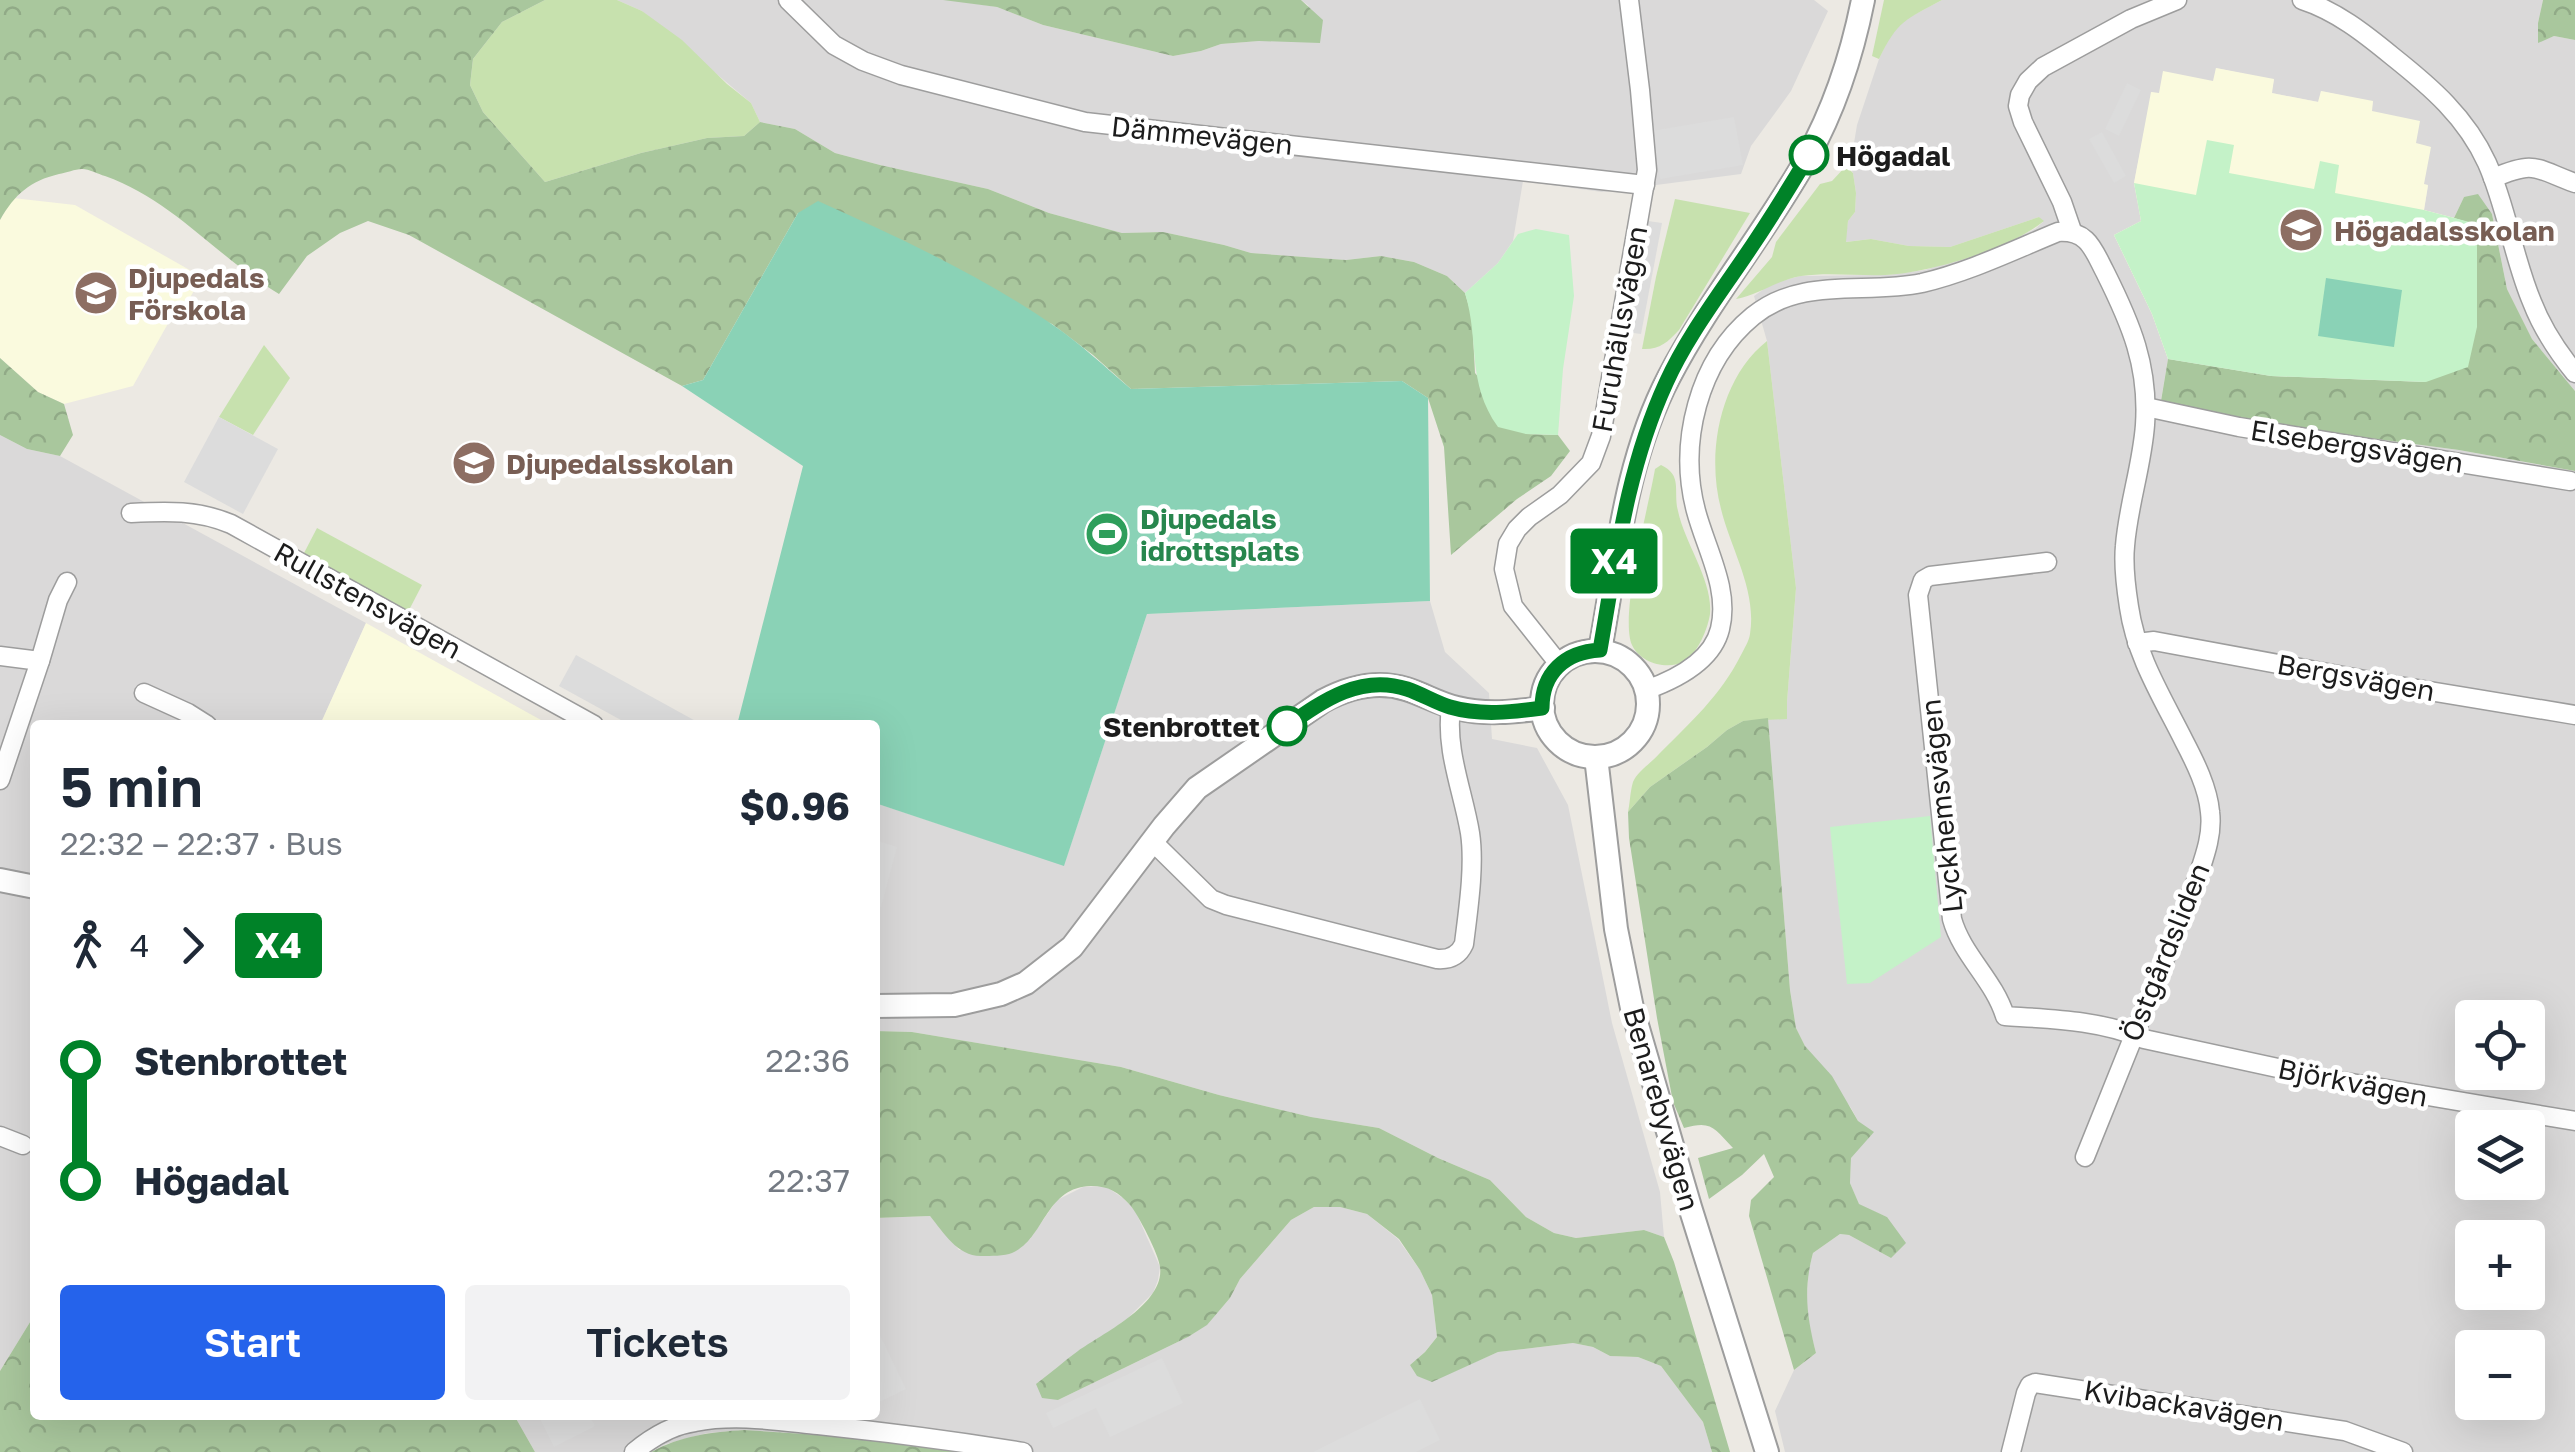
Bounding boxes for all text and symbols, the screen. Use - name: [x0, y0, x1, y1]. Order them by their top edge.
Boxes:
- street label: Dämmevägen: [1110, 109, 1294, 161]
- marker: Högadal: [1790, 136, 1828, 174]
- place label: Högadal: [1836, 139, 1950, 172]
- school or university icon: Högadalsskolan: [2278, 207, 2324, 253]
- place label: Högadalsskolan: [2334, 214, 2555, 247]
- street label: Furuhällsvägen: [1585, 223, 1653, 435]
- place label: Djupedals Förskola: [128, 261, 265, 326]
- school or university icon: Djupedals Förskola: [73, 270, 119, 316]
- street label: Elsebergsvägen: [2248, 413, 2466, 479]
- school or university icon: Djupedalsskolan: [451, 440, 497, 486]
- place label: Djupedalsskolan: [506, 447, 733, 480]
- place label: Djupedals idrottsplats: [1140, 502, 1300, 567]
- sports icon: Djupedals idrottsplats: [1084, 511, 1130, 557]
- line badge: X4: [1569, 528, 1659, 594]
- street label: Rullstensvägen: [268, 535, 468, 665]
- text: X4: [1590, 540, 1638, 582]
- street label: Bergsvägen: [2275, 647, 2437, 707]
- street label: Lyckhemsvägen: [1913, 698, 1969, 914]
- marker: Stenbrottet: [1268, 707, 1306, 745]
- place label: Stenbrottet: [1103, 710, 1260, 743]
- text: 5 min: [60, 753, 203, 819]
- text: $0.96: [739, 783, 850, 828]
- text: 22:32 – 22:37 · Bus: [60, 824, 343, 862]
- street label: Östgårdsliden: [2114, 858, 2216, 1046]
- icon: walk: [60, 918, 115, 973]
- icon: forward: [165, 918, 220, 973]
- text: X4: [255, 924, 302, 966]
- text: 4: [130, 926, 150, 964]
- map controls: [2455, 1000, 2545, 1420]
- button: locate: [2455, 1000, 2545, 1090]
- street label: Benarebyvägen: [1617, 1004, 1707, 1214]
- text: Stenbrottet: [134, 1038, 347, 1083]
- text: 22:36: [765, 1041, 850, 1079]
- street label: Björkvägen: [2275, 1051, 2431, 1113]
- button: layers: [2455, 1110, 2545, 1200]
- text: Högadal: [134, 1158, 289, 1203]
- text: 22:37: [768, 1161, 850, 1199]
- button: +: [2455, 1220, 2545, 1310]
- button: Start: [60, 1285, 445, 1400]
- button: Tickets: [465, 1285, 850, 1400]
- button: −: [2455, 1330, 2545, 1420]
- street label: Kvibackavägen: [2082, 1373, 2286, 1437]

